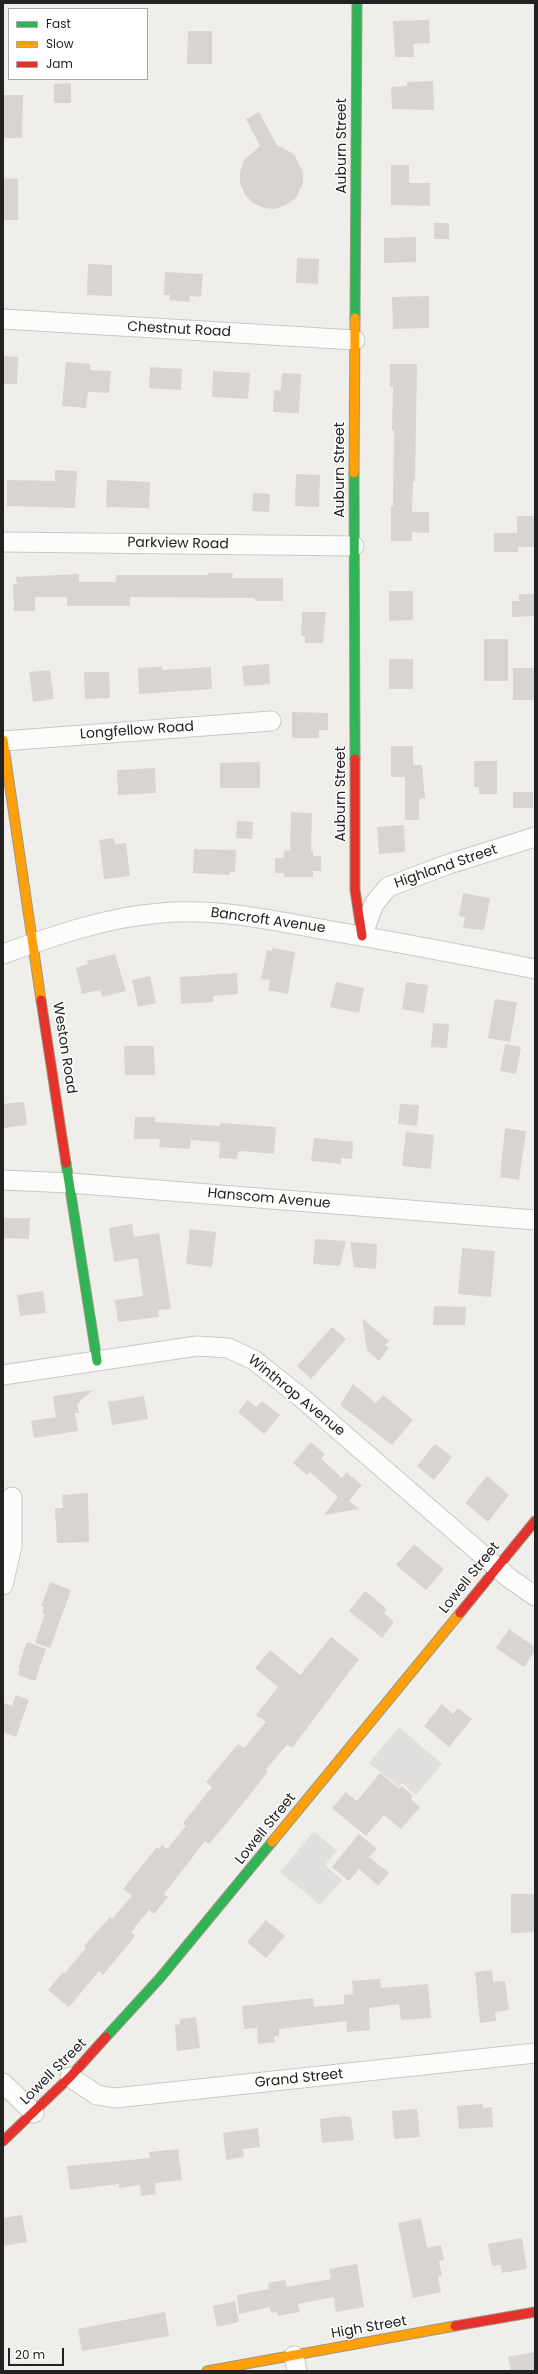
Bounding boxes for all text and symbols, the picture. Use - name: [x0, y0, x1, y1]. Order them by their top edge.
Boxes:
- legend: [8, 8, 148, 80]
- text: Fast: [46, 15, 71, 32]
- text: Slow: [46, 35, 74, 52]
- text: Jam: [46, 55, 73, 72]
- street label: Auburn Street: [334, 98, 350, 194]
- street label: Chestnut Road: [127, 319, 231, 341]
- street label: Auburn Street: [332, 422, 348, 518]
- street label: Parkview Road: [127, 535, 229, 553]
- street label: Longfellow Road: [79, 719, 195, 743]
- street label: Auburn Street: [333, 746, 349, 842]
- street label: Highland Street: [392, 842, 500, 892]
- street label: Bancroft Avenue: [210, 905, 326, 937]
- street label: Weston Road: [48, 1001, 80, 1095]
- street label: Hanscom Avenue: [207, 1185, 331, 1213]
- street label: Winthrop Avenue: [244, 1352, 348, 1440]
- street label: Lowell Street: [436, 1539, 504, 1617]
- street label: Lowell Street: [232, 1790, 300, 1868]
- street label: Lowell Street: [17, 2035, 91, 2109]
- street label: Grand Street: [254, 2066, 344, 2092]
- street label: High Street: [330, 2313, 408, 2343]
- scale bar: [10, 2340, 66, 2366]
- text: 20 m: [15, 2346, 45, 2363]

